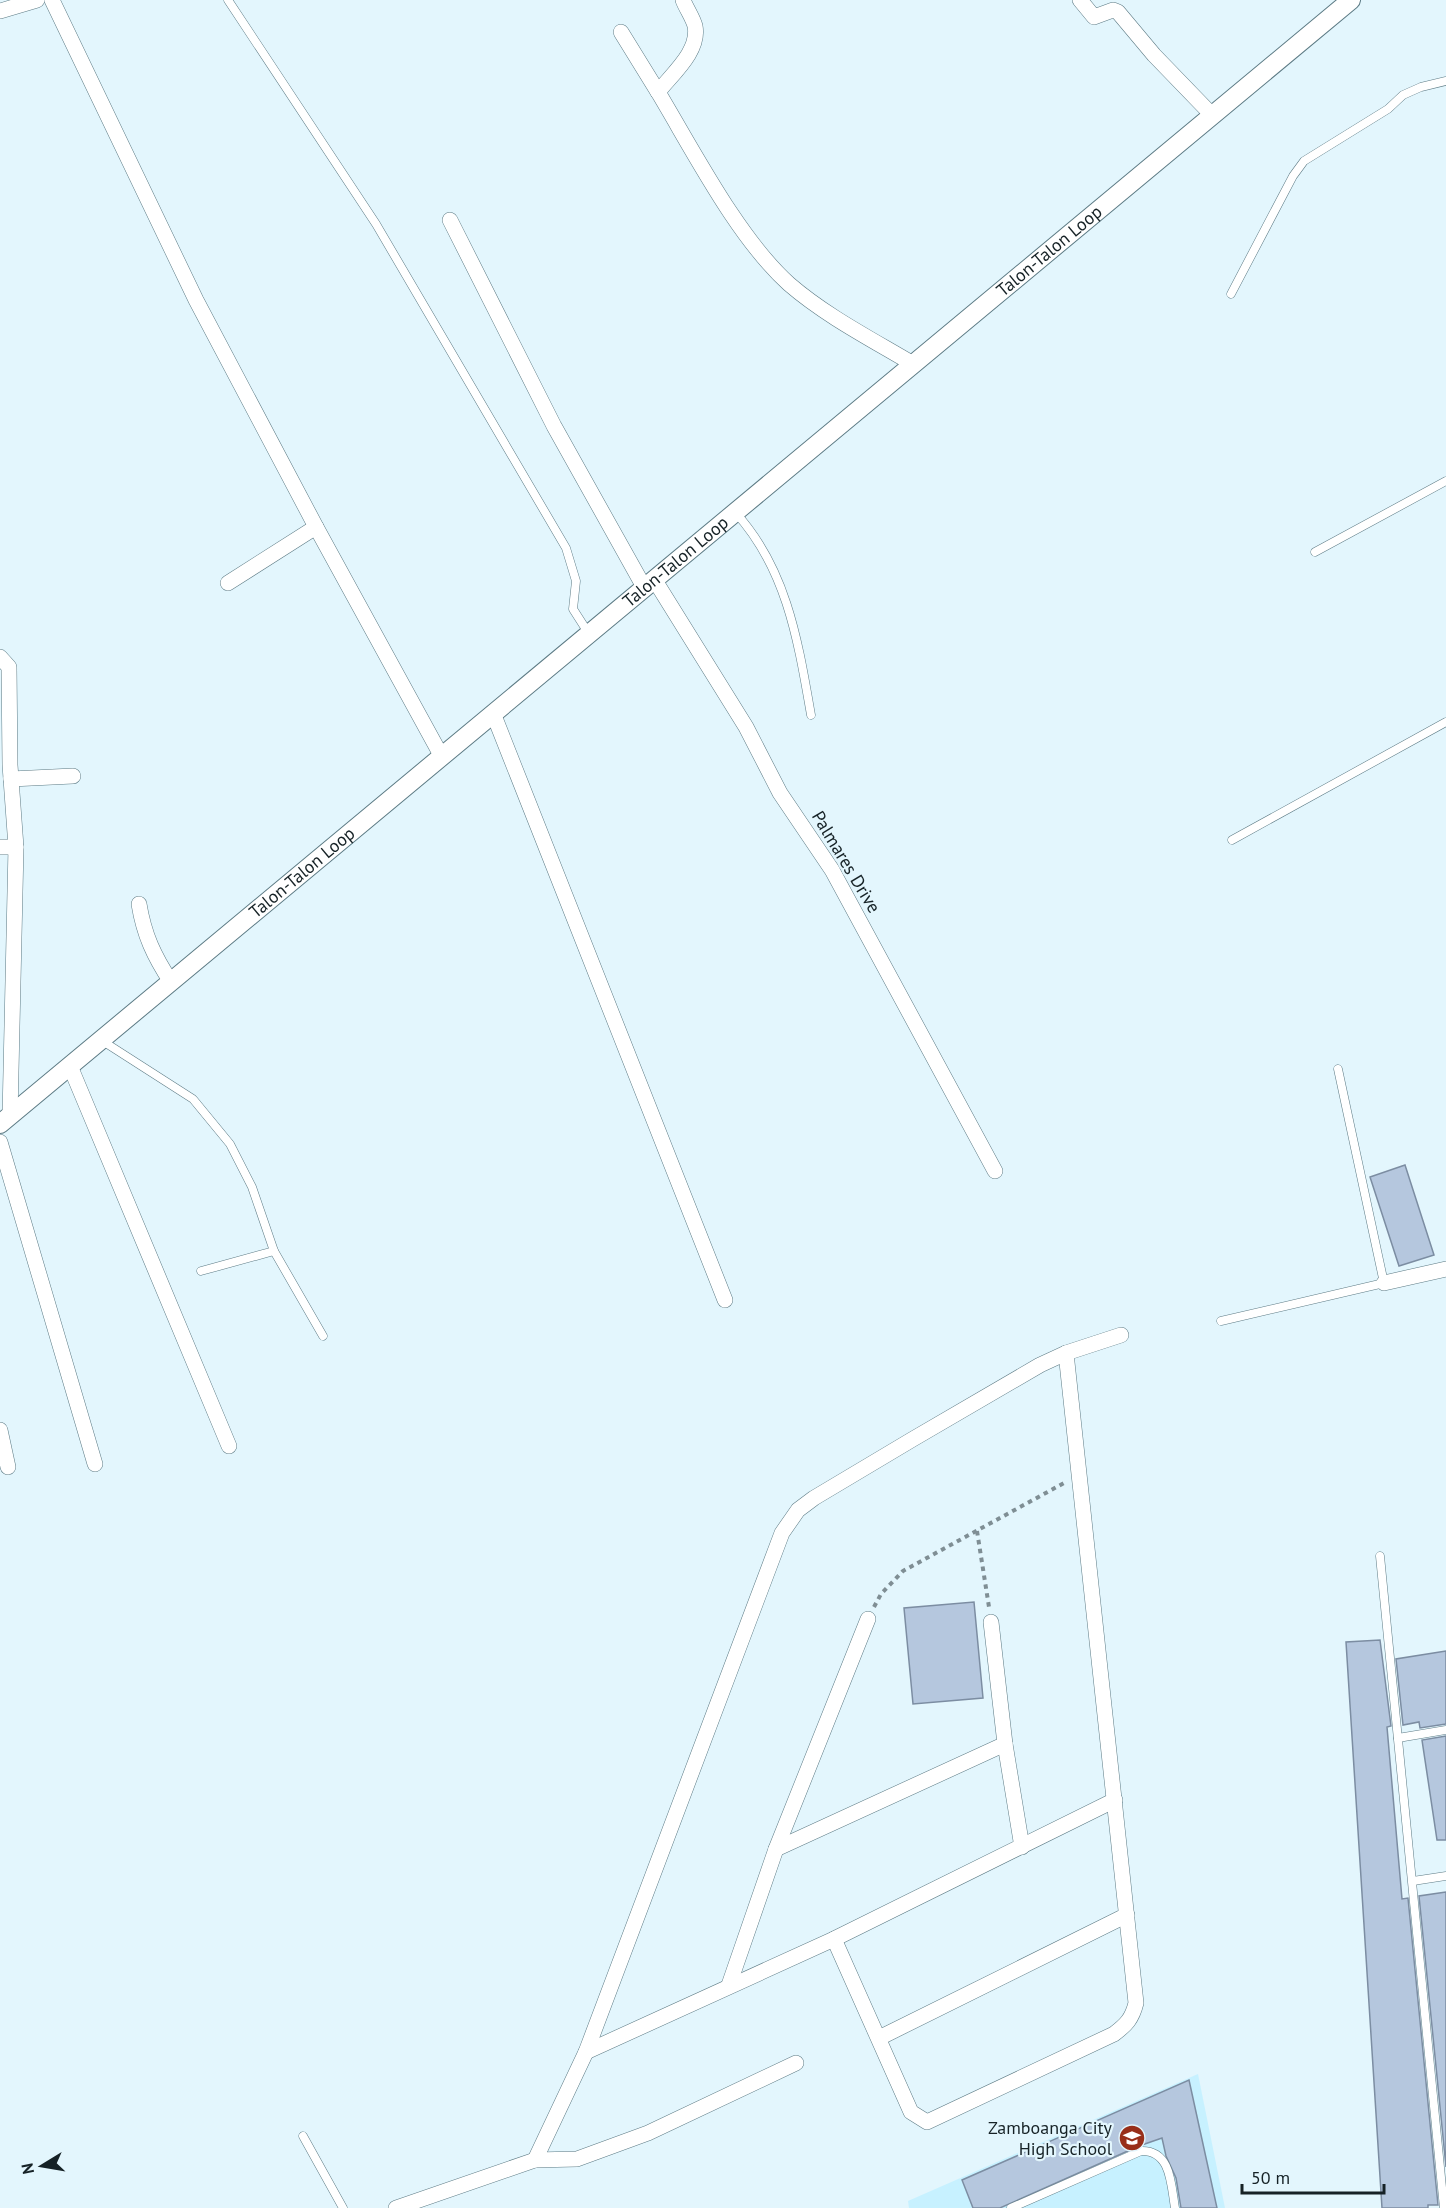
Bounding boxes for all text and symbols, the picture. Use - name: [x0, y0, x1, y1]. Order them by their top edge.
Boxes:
- street label: Talon-Talon Loop: [991, 200, 1107, 301]
- street label: Talon-Talon Loop: [618, 511, 733, 612]
- street label: Palmares Drive: [807, 806, 886, 917]
- street label: Talon-Talon Loop: [244, 822, 359, 923]
- place label: Zamboanga City High School: [988, 2116, 1113, 2160]
- school or university icon: Zamboanga City High School: [1117, 2123, 1147, 2153]
- north arrow: [12, 2136, 72, 2196]
- scale bar: [1242, 2157, 1384, 2195]
- text: N: [16, 2162, 38, 2176]
- text: 50 m: [1251, 2166, 1290, 2189]

